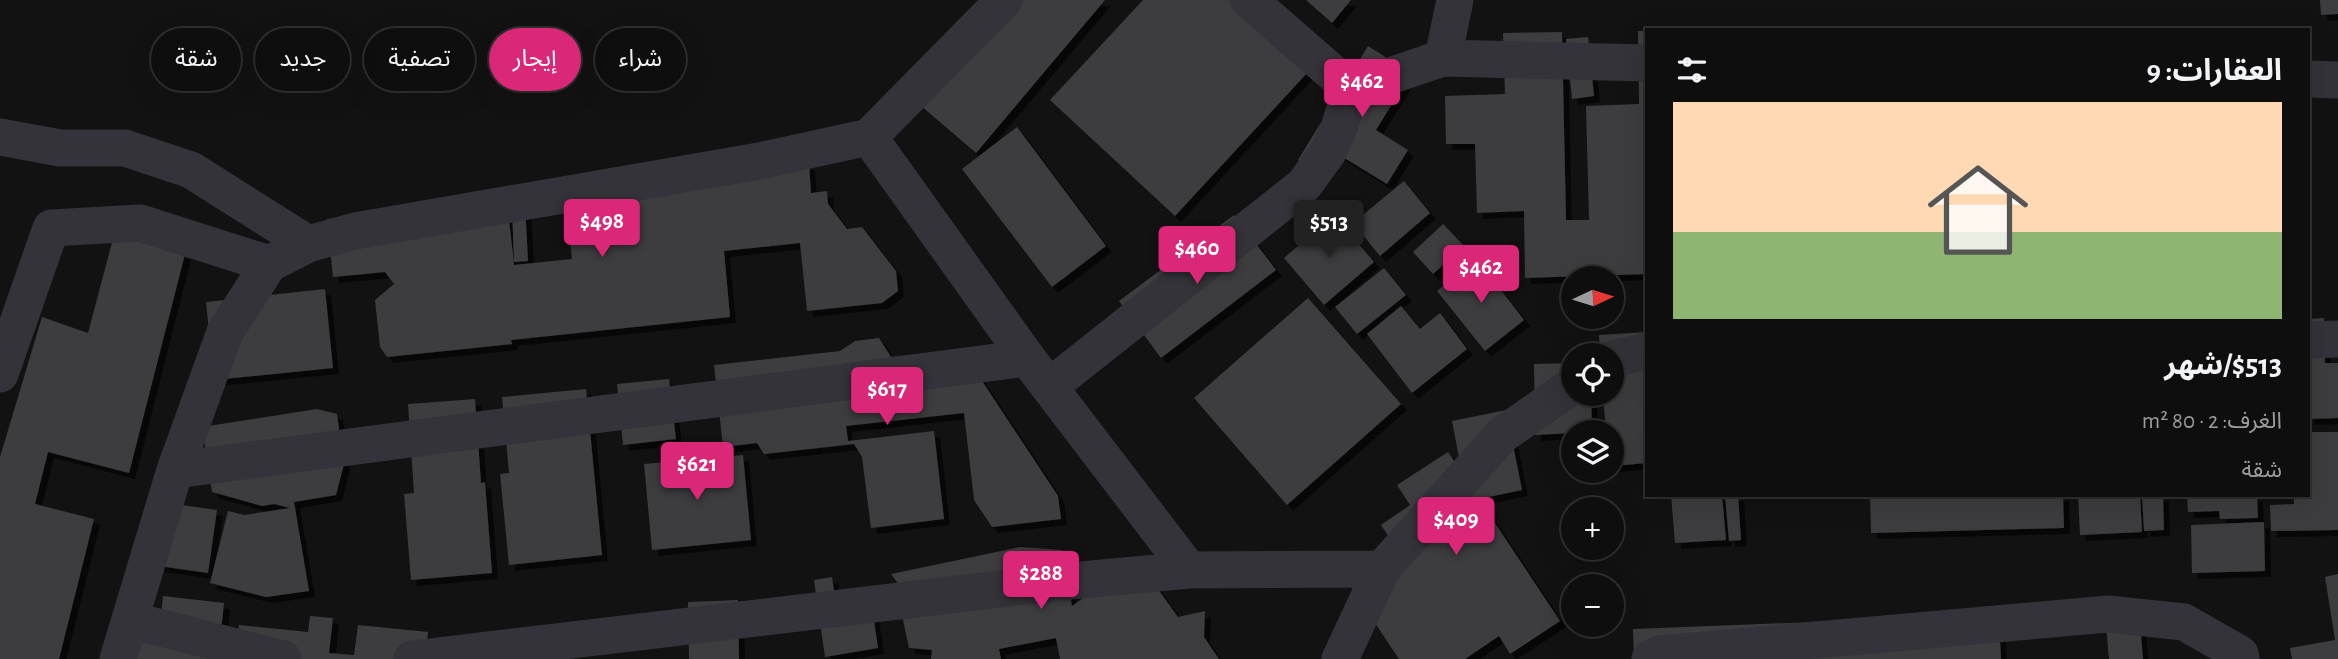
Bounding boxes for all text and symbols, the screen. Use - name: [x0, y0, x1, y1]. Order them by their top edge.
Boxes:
- chip: شقة: [151, 28, 241, 91]
- chip: جديد: [255, 28, 350, 91]
- chip: تصفية: [364, 28, 475, 91]
- chip: إيجار: [489, 28, 581, 91]
- chip: شراء: [595, 28, 686, 91]
- icon: filters: [1673, 51, 1711, 89]
- text: العقارات: 9: [2147, 56, 2282, 86]
- pin: $462: [1321, 60, 1403, 119]
- text: $462: [1340, 70, 1384, 93]
- icon: home: [1915, 147, 2041, 273]
- pin: $498: [561, 200, 643, 259]
- pin: $513: [1288, 201, 1370, 260]
- text: $498: [580, 210, 624, 233]
- text: $513: [1310, 211, 1348, 234]
- pin: $460: [1156, 226, 1238, 286]
- text: $460: [1174, 237, 1220, 260]
- pin: $462: [1440, 246, 1522, 305]
- text: $462: [1459, 256, 1503, 279]
- north arrow: [1561, 266, 1624, 329]
- map controls: [1561, 266, 1624, 637]
- button: locate: [1561, 343, 1624, 406]
- text: $513/شهر: [2164, 350, 2282, 380]
- pin: $617: [846, 368, 928, 427]
- text: $617: [867, 378, 907, 401]
- text: الغرف: 2 · 80 m²: [2142, 410, 2282, 433]
- button: layers: [1561, 420, 1624, 483]
- pin: $621: [656, 442, 738, 502]
- text: $621: [677, 453, 717, 476]
- text: شقة: [2241, 459, 2282, 482]
- button: +: [1561, 497, 1624, 560]
- pin: $409: [1415, 498, 1497, 557]
- text: $409: [1433, 508, 1479, 531]
- pin: $288: [1000, 552, 1082, 611]
- text: $288: [1019, 562, 1063, 585]
- button: −: [1561, 574, 1624, 637]

